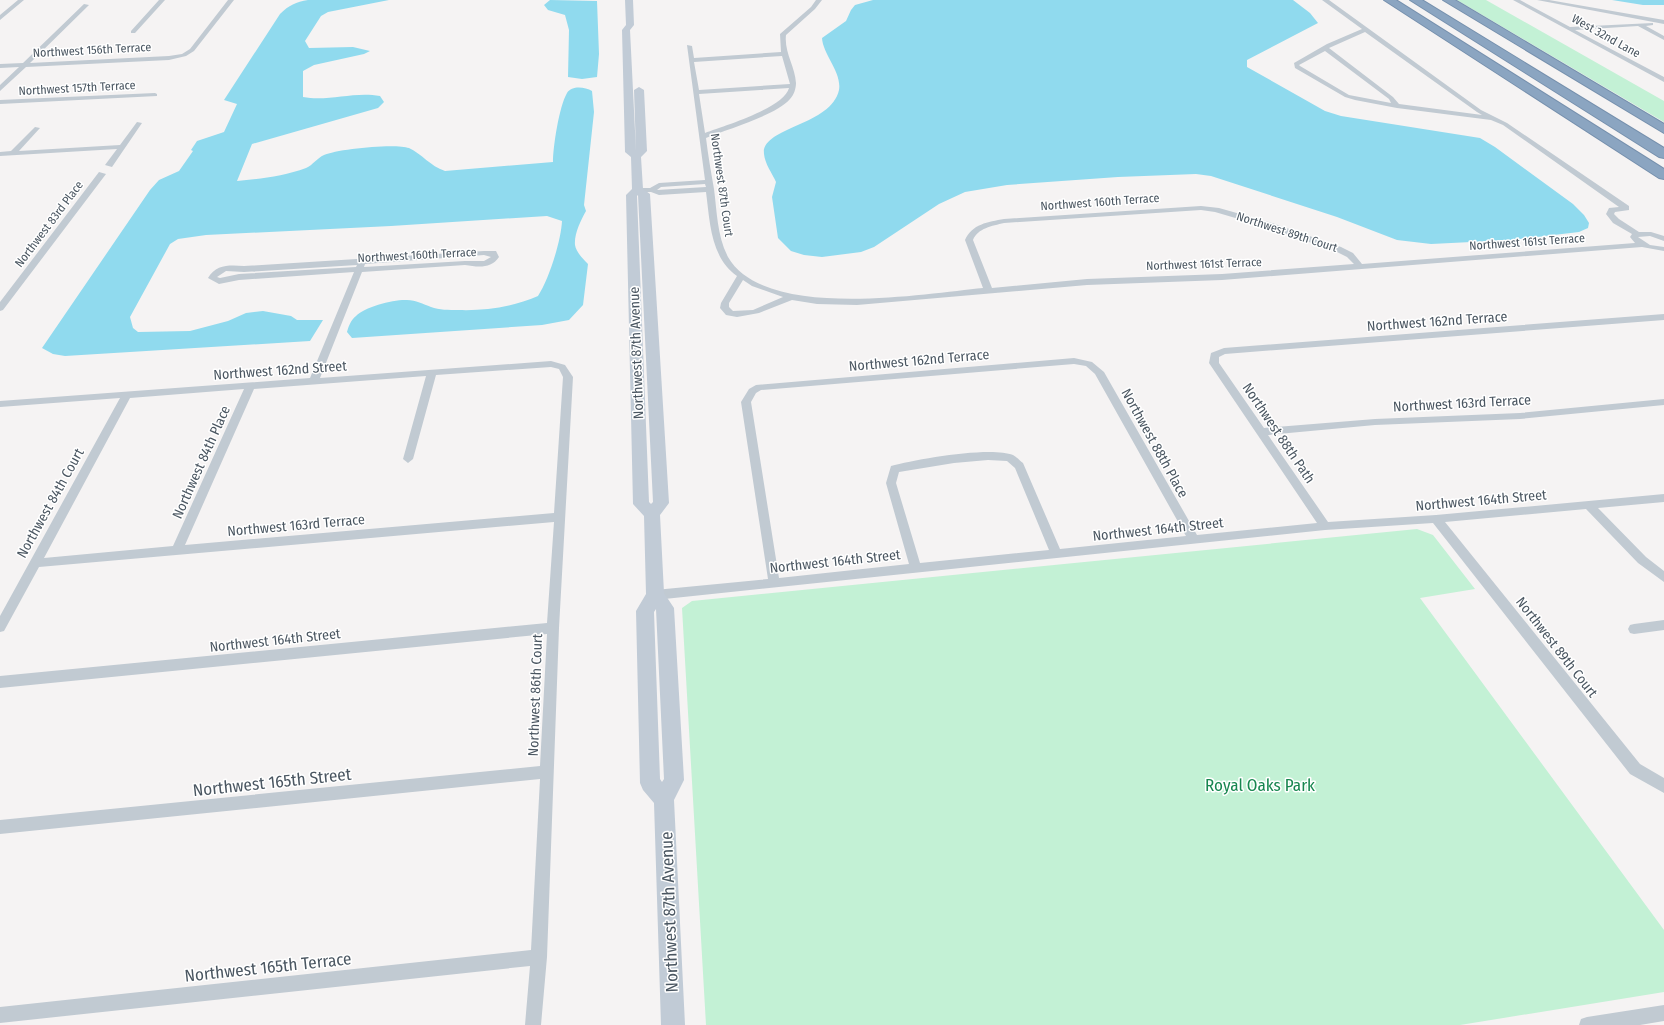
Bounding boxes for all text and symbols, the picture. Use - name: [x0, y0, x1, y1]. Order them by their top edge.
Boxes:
- street label: West 32nd Lane: [1569, 11, 1643, 61]
- street label: Northwest 156th Terrace: [32, 40, 152, 60]
- street label: Northwest 157th Terrace: [18, 78, 136, 98]
- street label: Northwest 87th Court: [708, 133, 736, 238]
- street label: Northwest 83rd Place: [12, 178, 86, 270]
- street label: Northwest 160th Terrace: [1040, 191, 1160, 213]
- street label: Northwest 89th Court: [1235, 209, 1339, 255]
- street label: Northwest 161st Terrace: [1469, 231, 1585, 253]
- street label: Northwest 160th Terrace: [357, 245, 477, 265]
- street label: Northwest 161st Terrace: [1146, 255, 1262, 273]
- street label: Northwest 87th Avenue: [626, 286, 647, 419]
- street label: Northwest 162nd Terrace: [1366, 308, 1508, 335]
- street label: Northwest 162nd Terrace: [848, 346, 990, 375]
- street label: Northwest 162nd Street: [213, 357, 348, 384]
- street label: Northwest 88th Path: [1239, 380, 1318, 487]
- street label: Northwest 88th Place: [1118, 386, 1192, 501]
- street label: Northwest 163rd Terrace: [1393, 391, 1531, 416]
- street label: Northwest 84th Place: [169, 403, 234, 521]
- street label: Northwest 84th Court: [13, 445, 88, 561]
- street label: Northwest 164th Street: [1415, 486, 1548, 515]
- street label: Northwest 163rd Terrace: [227, 511, 366, 540]
- street label: Northwest 164th Street: [1092, 514, 1225, 545]
- street label: Northwest 164th Street: [769, 546, 902, 577]
- street label: Northwest 89th Court: [1512, 594, 1601, 701]
- street label: Northwest 164th Street: [209, 625, 342, 656]
- street label: Northwest 86th Court: [525, 633, 546, 757]
- street label: Northwest 165th Street: [192, 764, 353, 801]
- park label: Royal Oaks Park: [1205, 775, 1315, 796]
- street label: Northwest 87th Avenue: [656, 831, 683, 993]
- street label: Northwest 165th Terrace: [184, 948, 352, 987]

